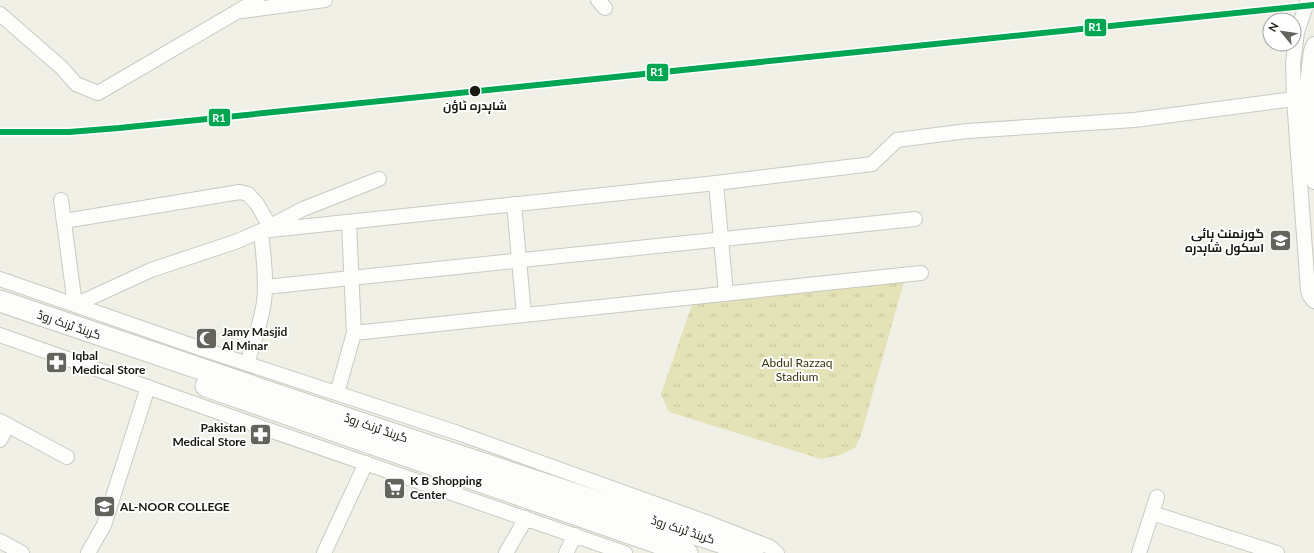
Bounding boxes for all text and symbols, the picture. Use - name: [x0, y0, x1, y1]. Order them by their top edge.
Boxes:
- north arrow: [1262, 12, 1302, 52]
- line badge: R1: [1084, 18, 1107, 37]
- text: R1: [1088, 20, 1102, 33]
- text: N: [1265, 20, 1281, 34]
- line badge: R1: [646, 63, 669, 82]
- text: R1: [650, 65, 664, 78]
- marker: شاہدرہ ٹاؤن: [468, 84, 482, 98]
- place label: شاہدرہ ٹاؤن: [443, 98, 507, 114]
- line badge: R1: [208, 108, 231, 127]
- text: R1: [212, 111, 226, 124]
- place label: گورنمنٹ ہائی اسکول شاہدرہ: [1185, 226, 1264, 256]
- school or university icon: گورنمنٹ ہائی اسکول شاہدرہ: [1267, 228, 1293, 254]
- street label: گرینڈ ٹرنک روڈ: [35, 307, 103, 342]
- place label: Jamy Masjid Al Minar: [221, 324, 288, 353]
- mosque icon: Jamy Masjid Al Minar: [194, 326, 220, 352]
- place label: Iqbal Medical Store: [72, 348, 146, 377]
- pharmacy icon: Iqbal Medical Store: [44, 350, 70, 376]
- park label: Abdul Razzaq Stadium: [761, 355, 833, 384]
- street label: گرینڈ ٹرنک روڈ: [342, 410, 410, 445]
- place label: Pakistan Medical Store: [172, 420, 247, 449]
- pharmacy icon: Pakistan Medical Store: [248, 422, 274, 448]
- place label: K B Shopping Center: [410, 473, 483, 502]
- supermarket icon: K B Shopping Center: [382, 475, 408, 501]
- school or university icon: AL-NOOR COLLEGE: [92, 494, 118, 520]
- place label: AL-NOOR COLLEGE: [119, 499, 230, 514]
- street label: گرینڈ ٹرنک روڈ: [649, 512, 717, 547]

